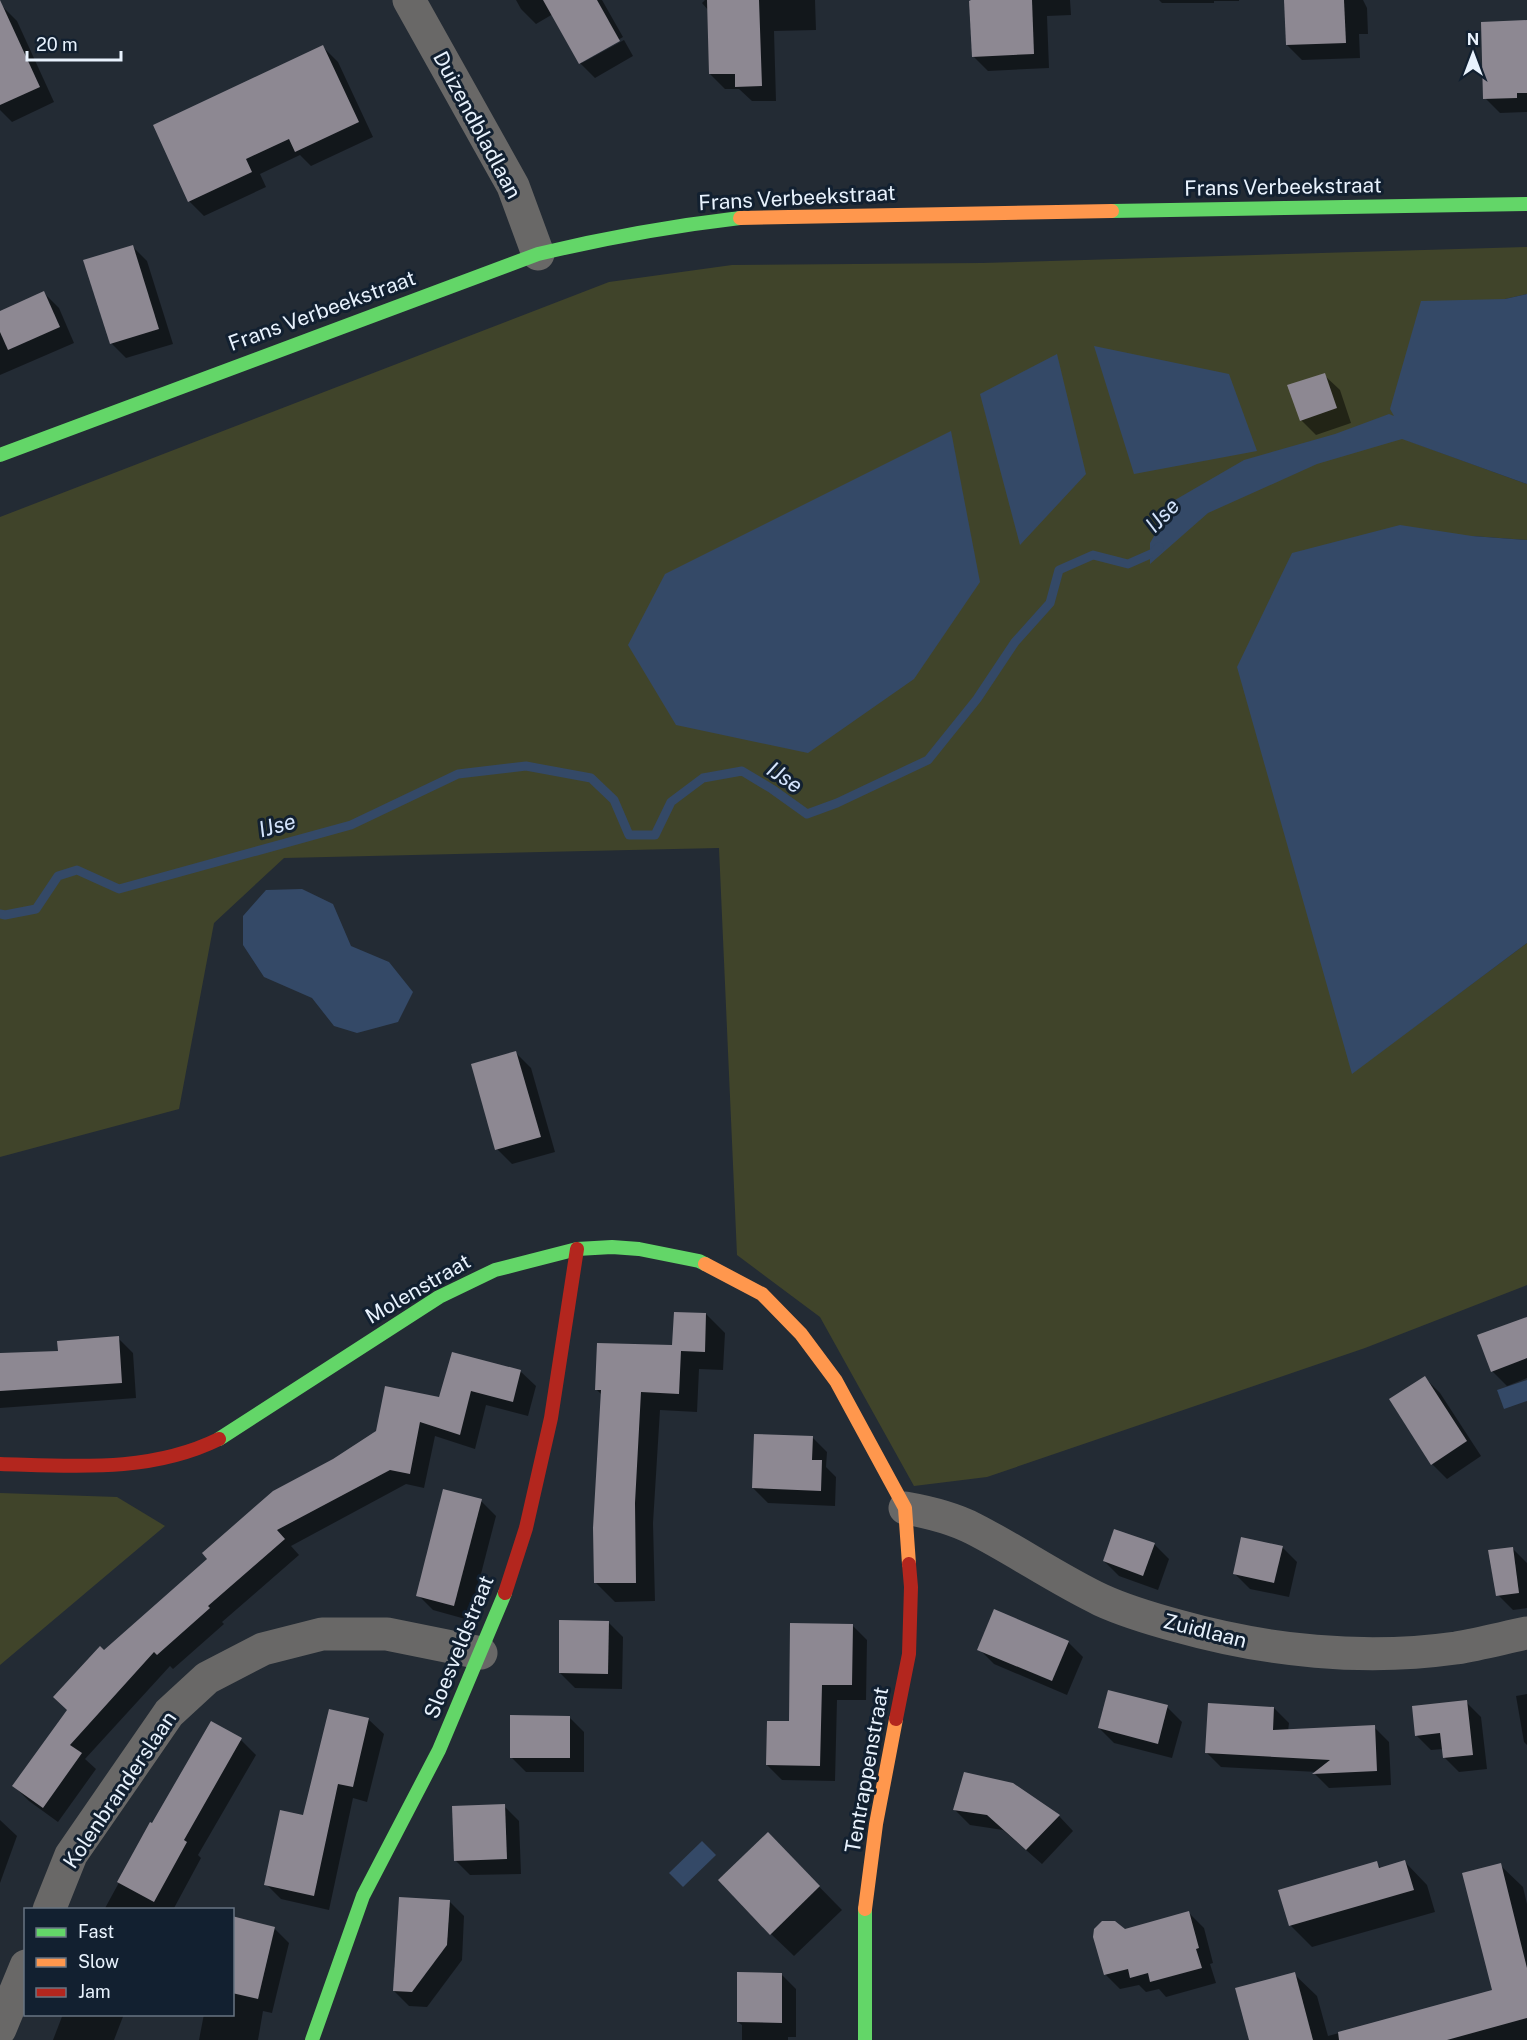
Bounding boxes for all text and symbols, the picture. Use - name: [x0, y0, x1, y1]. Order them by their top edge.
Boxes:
- scale bar: [27, 24, 122, 62]
- north arrow: [1443, 24, 1503, 84]
- text: N: [1467, 30, 1479, 49]
- text: 20 m: [36, 34, 78, 55]
- street label: Duizendbladlaan: [428, 47, 527, 203]
- street label: Frans Verbeekstraat: [1184, 172, 1382, 201]
- street label: Frans Verbeekstraat: [698, 180, 896, 215]
- street label: Frans Verbeekstraat: [225, 265, 419, 356]
- water label: IJse: [1140, 493, 1184, 537]
- water label: IJse: [762, 756, 808, 798]
- water label: IJse: [256, 808, 298, 842]
- street label: Molenstraat: [361, 1248, 475, 1329]
- street label: Sloesveldstraat: [418, 1572, 499, 1722]
- street label: Zuidlaan: [1161, 1608, 1249, 1653]
- street label: Tentrappenstraat: [840, 1685, 893, 1855]
- street label: Kolenbranderslaan: [58, 1706, 181, 1873]
- legend: [24, 1908, 234, 2016]
- text: Fast: [78, 1921, 114, 1942]
- text: Slow: [78, 1951, 119, 1972]
- text: Jam: [78, 1981, 111, 2002]

